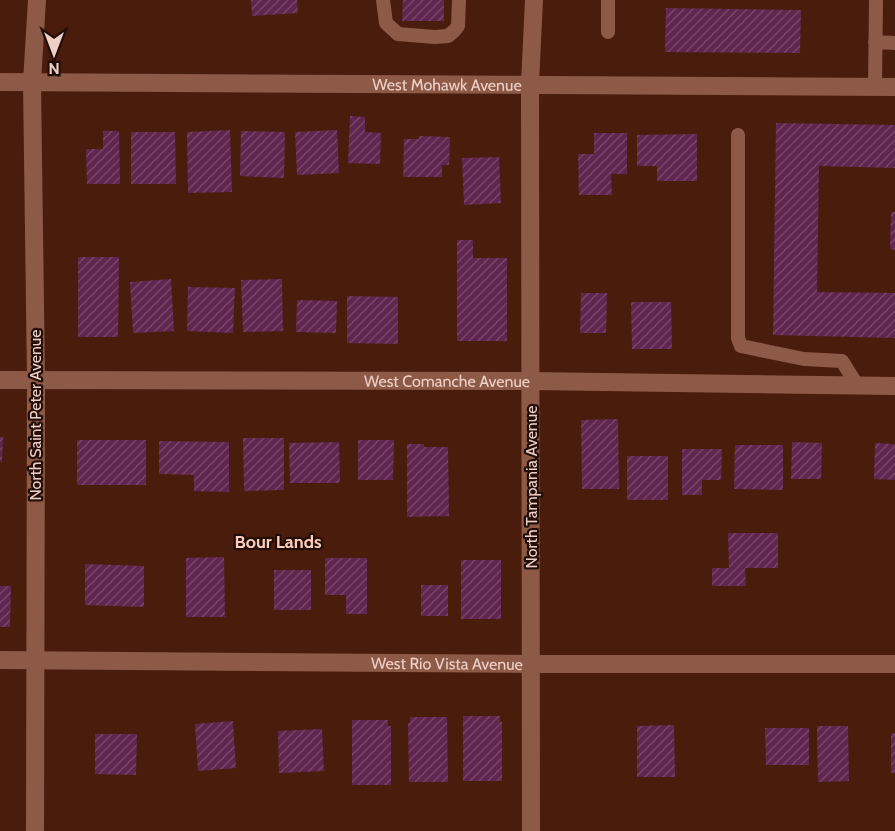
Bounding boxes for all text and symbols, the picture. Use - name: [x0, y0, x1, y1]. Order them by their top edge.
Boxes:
- north arrow: [24, 24, 84, 84]
- text: N: [48, 59, 60, 78]
- street label: West Mohawk Avenue: [372, 75, 522, 95]
- street label: North Saint Peter Avenue: [26, 330, 45, 500]
- street label: West Comanche Avenue: [364, 372, 530, 391]
- street label: North Tampania Avenue: [522, 406, 541, 568]
- district label: Bour Lands: [234, 531, 322, 553]
- street label: West Rio Vista Avenue: [371, 654, 523, 674]

